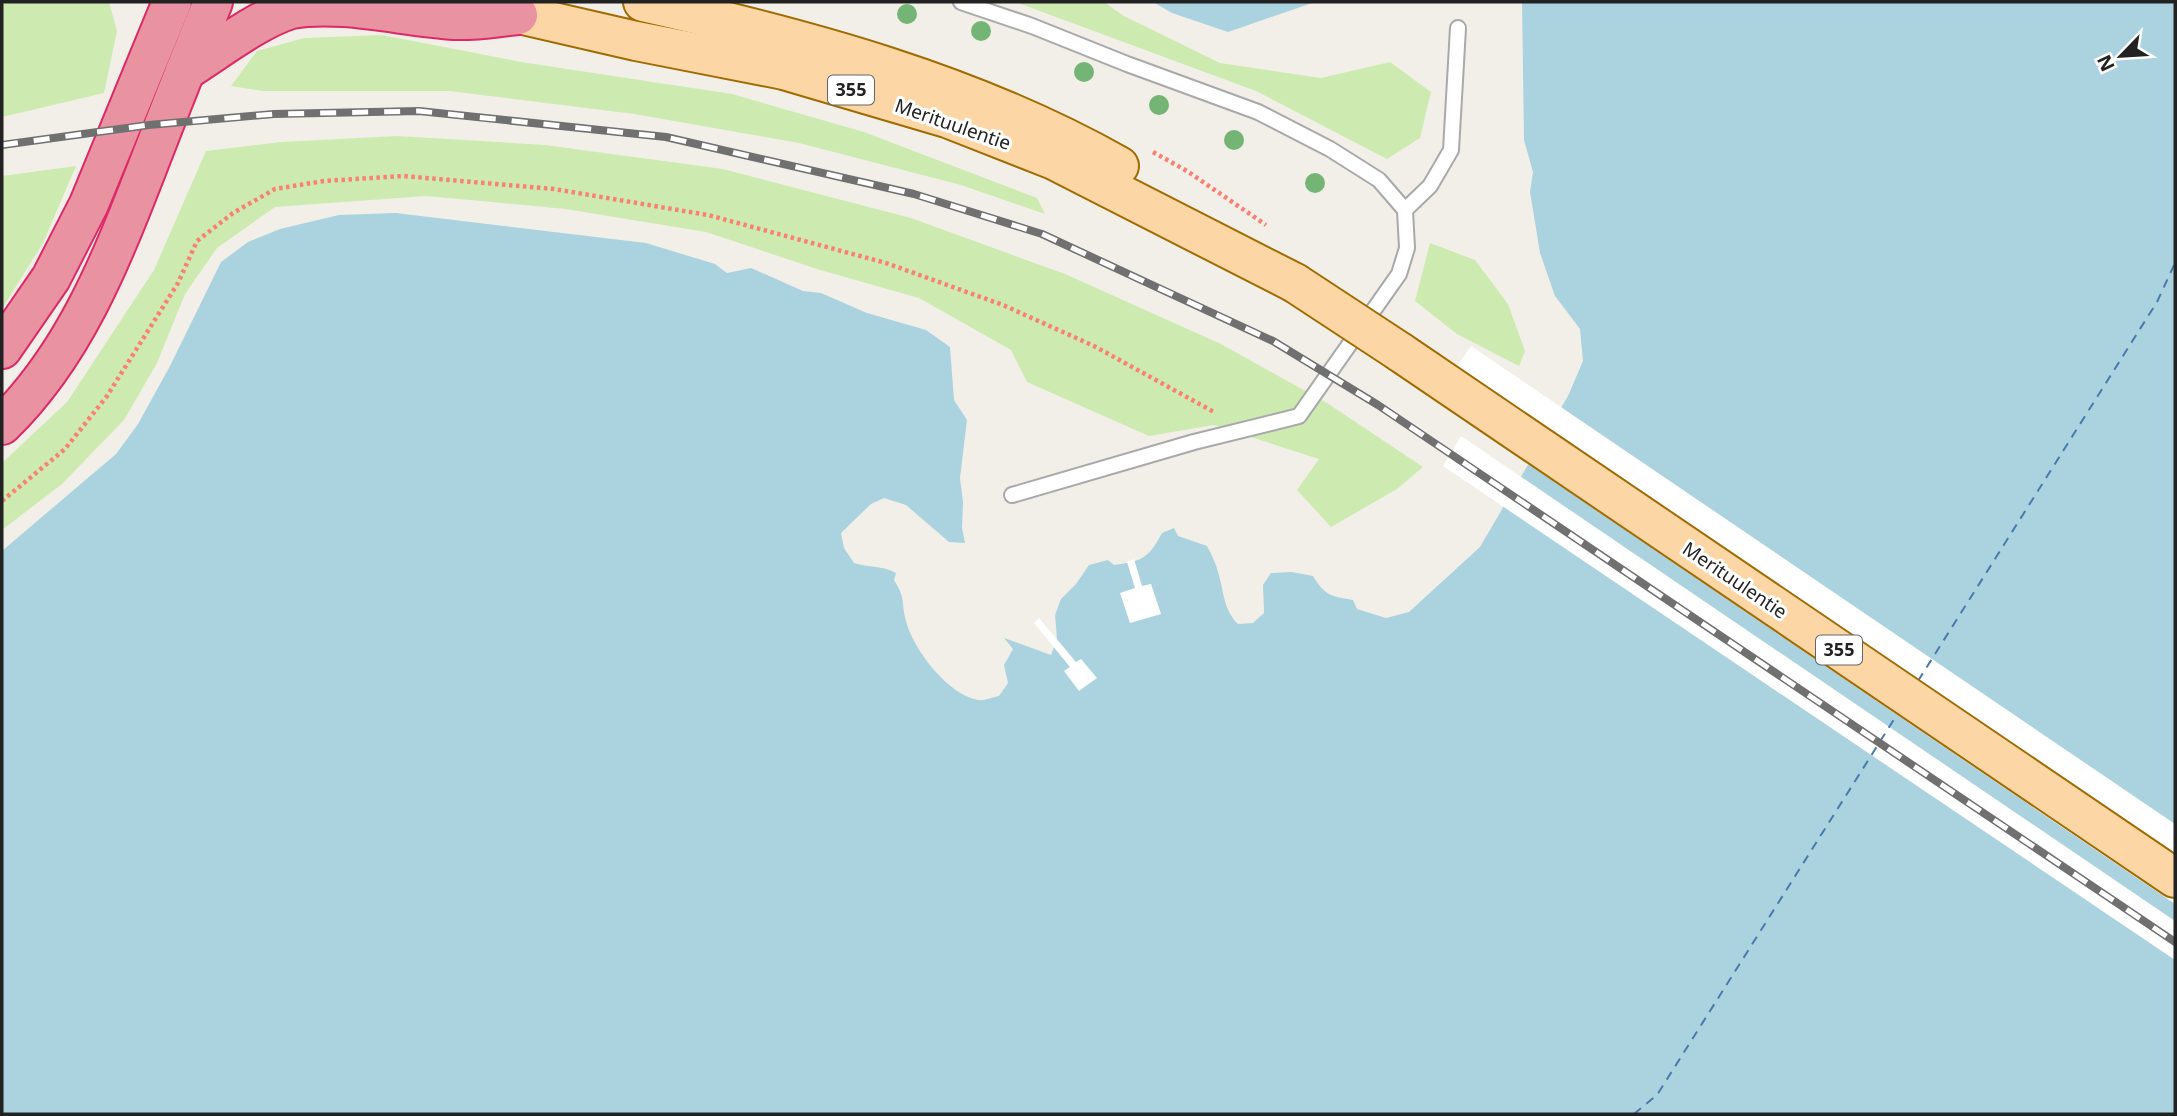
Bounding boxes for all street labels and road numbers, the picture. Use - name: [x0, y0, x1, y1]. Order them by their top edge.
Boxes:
- road number: 355: [828, 76, 874, 104]
- street label: Merituulentie: [892, 92, 1014, 156]
- street label: Merituulentie: [1678, 535, 1792, 625]
- road number: 355: [1816, 636, 1862, 664]

